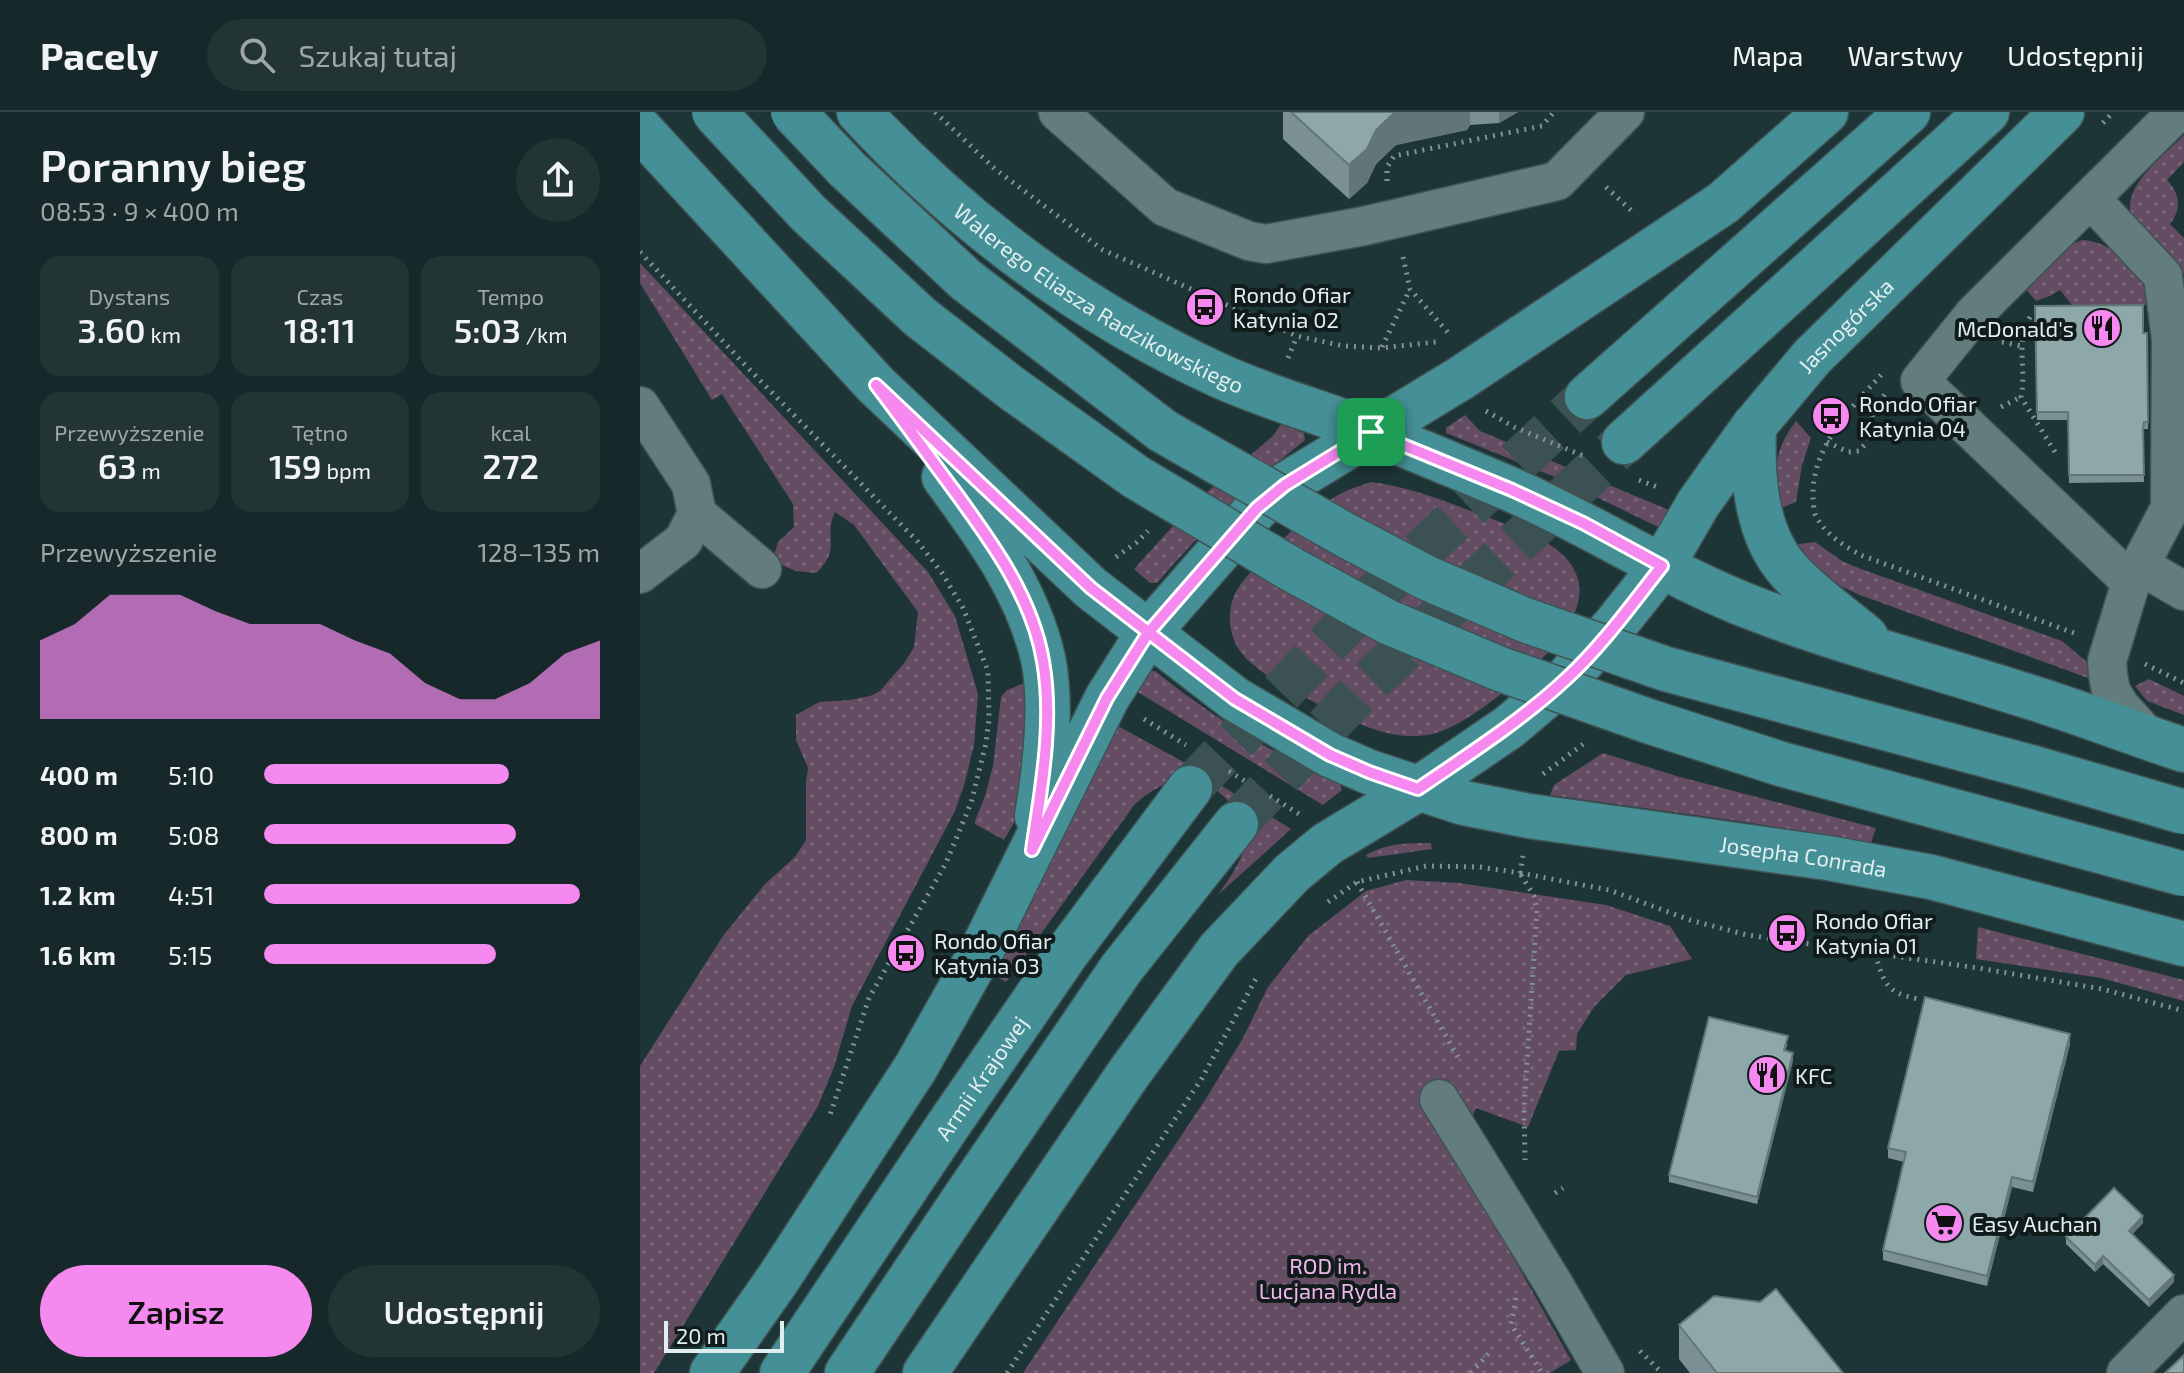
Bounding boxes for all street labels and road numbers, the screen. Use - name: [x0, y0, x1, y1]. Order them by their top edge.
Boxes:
- street label: Walerego Eliasza Radzikowskiego: [949, 197, 1248, 398]
- street label: Jasnogórska: [1792, 272, 1898, 378]
- street label: Josepha Conrada: [1718, 830, 1889, 882]
- street label: Armii Krajowej: [929, 1011, 1033, 1145]

